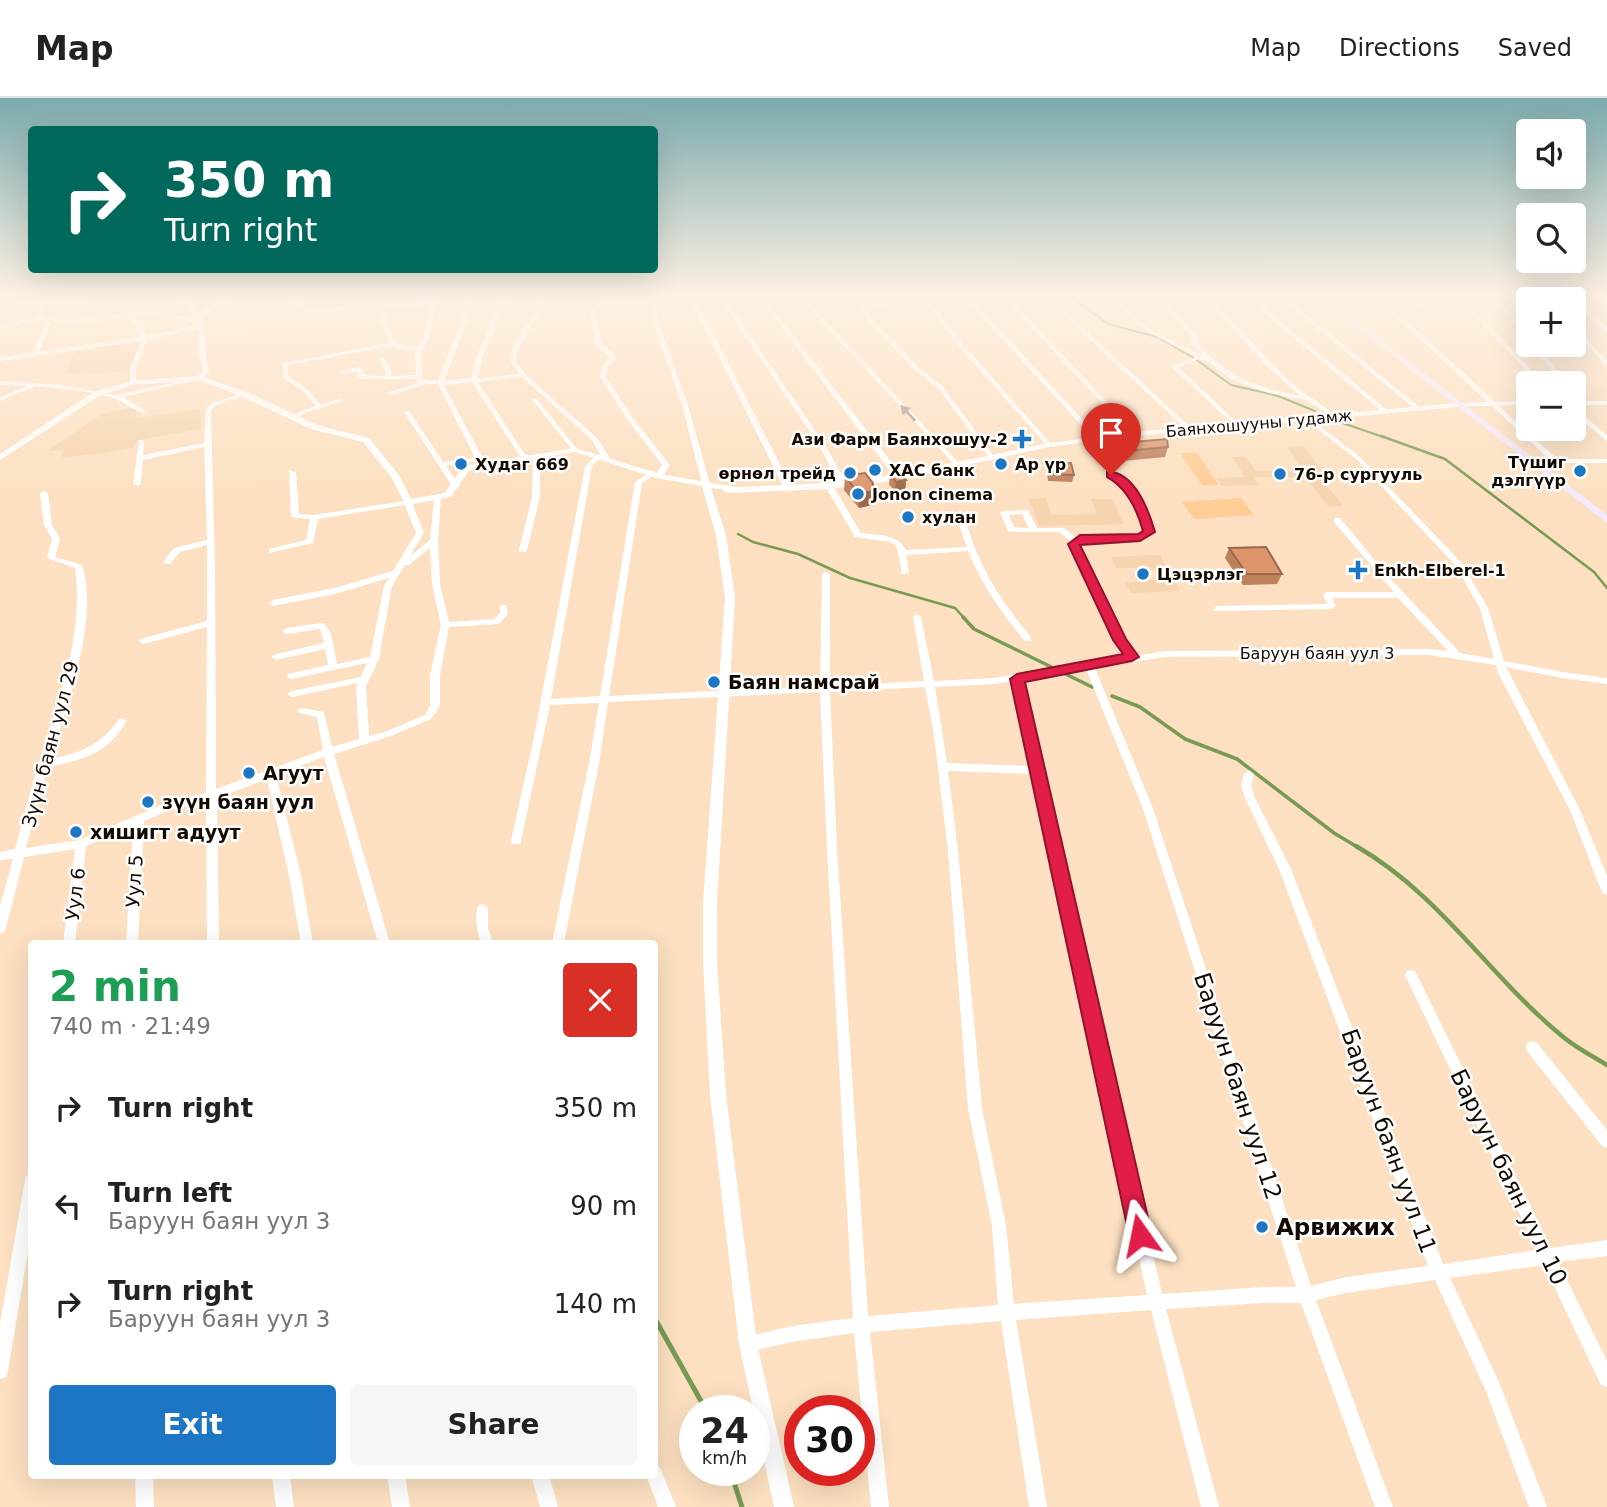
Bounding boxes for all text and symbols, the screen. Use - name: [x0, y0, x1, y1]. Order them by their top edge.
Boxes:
- text: Map: [35, 29, 114, 68]
- text: Map: [1250, 34, 1301, 62]
- text: Directions: [1339, 34, 1460, 62]
- text: Saved: [1498, 34, 1572, 62]
- map controls: [1516, 119, 1586, 441]
- button: sound: [1516, 119, 1586, 189]
- text: 350 m: [164, 152, 334, 209]
- icon: right: [49, 154, 140, 245]
- button: search: [1516, 203, 1586, 273]
- text: Turn right: [164, 211, 317, 249]
- button: +: [1516, 287, 1586, 357]
- button: −: [1516, 371, 1586, 441]
- pin: [1081, 403, 1141, 475]
- one-way arrow: [900, 404, 916, 422]
- street label: Баянхошууны гудамж: [1165, 406, 1353, 441]
- icon: arrive: [1092, 414, 1130, 452]
- place label: Ази Фарм Баянхошуу-2: [792, 430, 1008, 449]
- marker: Ази Фарм Баянхошуу-2: [1014, 431, 1030, 447]
- place label: Түшиг дэлгүүр: [1491, 453, 1566, 490]
- place label: Худаг 669: [475, 455, 569, 474]
- place label: Ар үр: [1015, 455, 1066, 474]
- marker: Худаг 669: [453, 456, 469, 472]
- marker: Ар үр: [993, 456, 1009, 472]
- place label: ХАС банк: [889, 461, 975, 480]
- marker: ХАС банк: [867, 462, 883, 478]
- marker: Түшиг дэлгүүр: [1572, 463, 1588, 479]
- place label: өрнөл трейд: [719, 464, 836, 483]
- marker: өрнөл трейд: [842, 465, 858, 481]
- place label: 76-р сургууль: [1294, 465, 1422, 484]
- marker: 76-р сургууль: [1272, 466, 1288, 482]
- place label: Jonon cinema: [871, 485, 993, 504]
- marker: Jonon cinema: [850, 486, 866, 502]
- place label: хулан: [922, 508, 976, 527]
- marker: хулан: [900, 509, 916, 525]
- marker: Enkh-Elberel-1: [1348, 560, 1368, 580]
- place label: Enkh-Elberel-1: [1374, 561, 1506, 580]
- place label: Цэцэрлэг: [1157, 565, 1244, 584]
- marker: Цэцэрлэг: [1135, 566, 1151, 582]
- street label: Баруун баян уул 3: [1240, 644, 1394, 663]
- street label: Зүүн баян уул 29: [17, 658, 83, 830]
- place label: Баян намсрай: [728, 671, 880, 693]
- marker: Баян намсрай: [706, 674, 722, 690]
- place label: Агуут: [263, 762, 323, 784]
- marker: Агуут: [241, 765, 257, 781]
- place label: зүүн баян уул: [162, 791, 314, 813]
- marker: зүүн баян уул: [140, 794, 156, 810]
- place label: хишигт адуут: [90, 821, 241, 843]
- marker: хишигт адуут: [68, 824, 84, 840]
- street label: Уул 5: [121, 854, 147, 908]
- street label: Уул 6: [61, 866, 89, 922]
- text: 2 min: [49, 962, 181, 1011]
- button: close: [563, 963, 637, 1037]
- street label: Баруун баян уул 12: [1189, 969, 1287, 1203]
- text: 740 m · 21:49: [49, 1013, 211, 1039]
- street label: Баруун баян уул 11: [1336, 1025, 1442, 1257]
- street label: Баруун баян уул 10: [1445, 1065, 1573, 1289]
- icon: right: [49, 1089, 87, 1127]
- text: Turn right: [108, 1093, 253, 1123]
- text: 350 m: [554, 1093, 637, 1123]
- text: Turn left: [108, 1178, 232, 1208]
- icon: left: [49, 1187, 87, 1225]
- text: 90 m: [570, 1191, 637, 1221]
- position arrow: [1103, 1198, 1177, 1272]
- text: Баруун баян уул 3: [108, 1208, 330, 1234]
- place label: Арвижих: [1276, 1214, 1395, 1240]
- marker: Арвижих: [1254, 1219, 1270, 1235]
- text: Turn right: [108, 1276, 253, 1306]
- icon: right: [49, 1285, 87, 1323]
- text: 140 m: [554, 1289, 637, 1319]
- text: Баруун баян уул 3: [108, 1306, 330, 1332]
- button: Exit: [49, 1385, 336, 1465]
- button: Share: [350, 1385, 637, 1465]
- speed limit sign: 30: [784, 1395, 875, 1486]
- text: 24: [700, 1411, 749, 1451]
- text: km/h: [702, 1447, 747, 1468]

